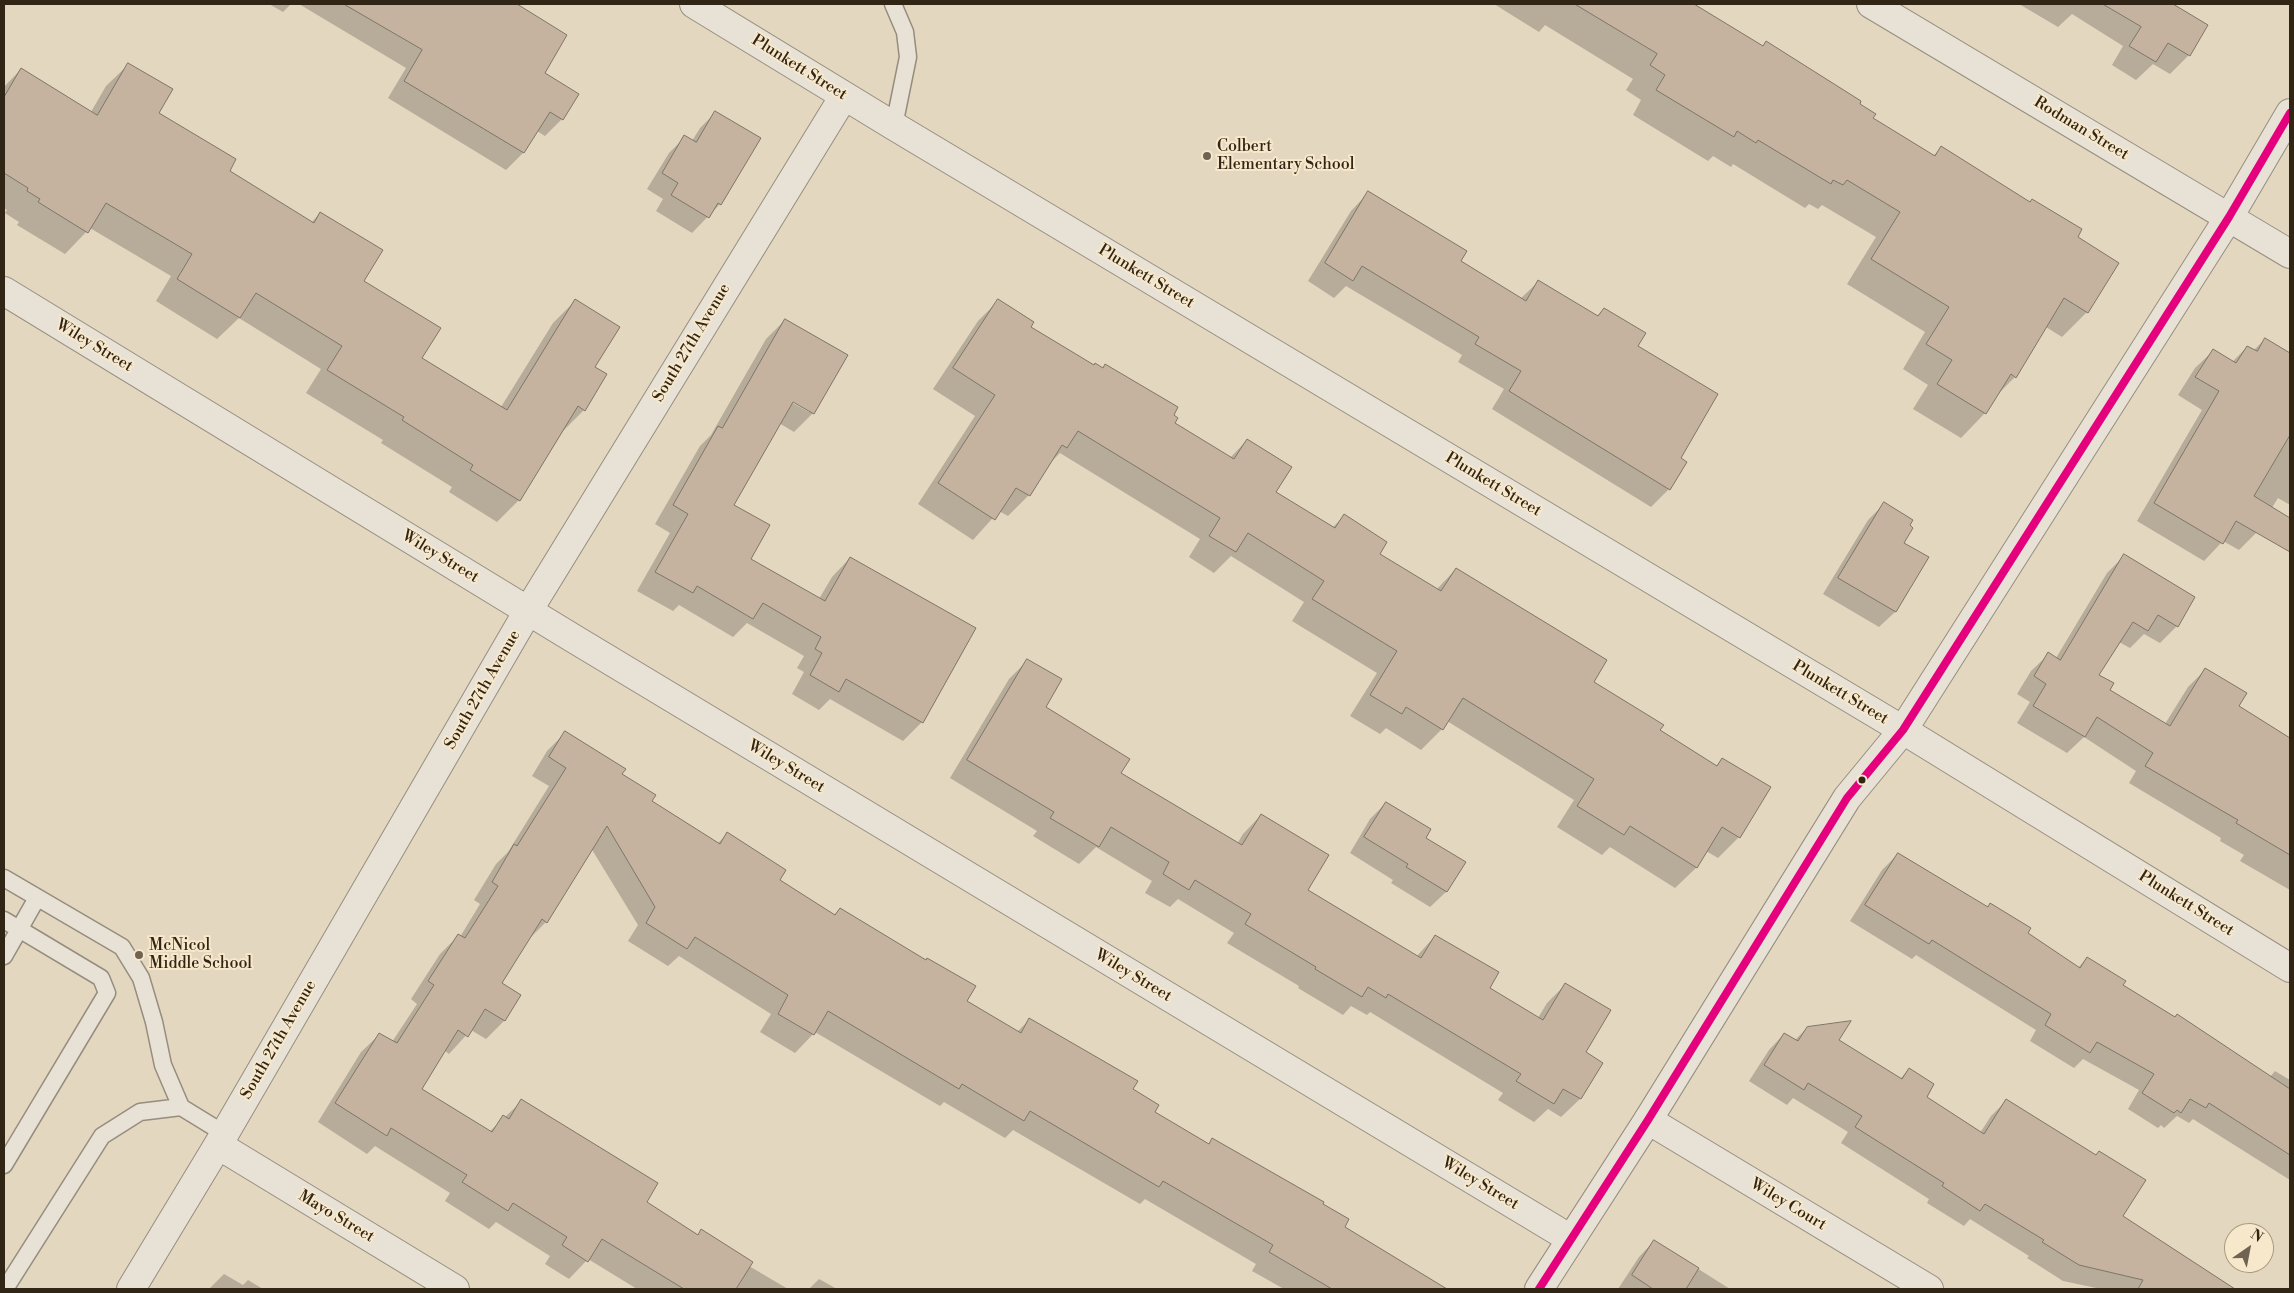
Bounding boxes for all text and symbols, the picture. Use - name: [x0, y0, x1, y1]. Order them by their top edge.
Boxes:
- street label: Plunkett Street: [748, 31, 850, 105]
- street label: Rodman Street: [2030, 93, 2132, 165]
- place label: Colbert Elementary School: [1217, 137, 1354, 175]
- marker: Colbert Elementary School: [1201, 150, 1213, 162]
- street label: Plunkett Street: [1094, 241, 1198, 313]
- street label: South 27th Avenue: [649, 280, 735, 406]
- street label: Wiley Street: [52, 315, 136, 377]
- street label: Plunkett Street: [1441, 449, 1545, 521]
- street label: Wiley Street: [398, 526, 482, 588]
- street label: South 27th Avenue: [441, 627, 525, 753]
- street label: Plunkett Street: [1788, 657, 1892, 729]
- street label: Wiley Street: [744, 736, 828, 798]
- unlabelled marker: [1857, 775, 1867, 785]
- street label: Plunkett Street: [2135, 867, 2237, 941]
- place label: McNicol Middle School: [149, 936, 252, 974]
- street label: Wiley Street: [1091, 945, 1175, 1007]
- marker: McNicol Middle School: [133, 949, 145, 961]
- street label: South 27th Avenue: [237, 977, 321, 1103]
- street label: Wiley Street: [1438, 1153, 1522, 1215]
- street label: Wiley Court: [1747, 1175, 1829, 1235]
- street label: Mayo Street: [294, 1187, 378, 1247]
- north arrow: [2224, 1223, 2274, 1273]
- text: N: [2247, 1226, 2266, 1247]

